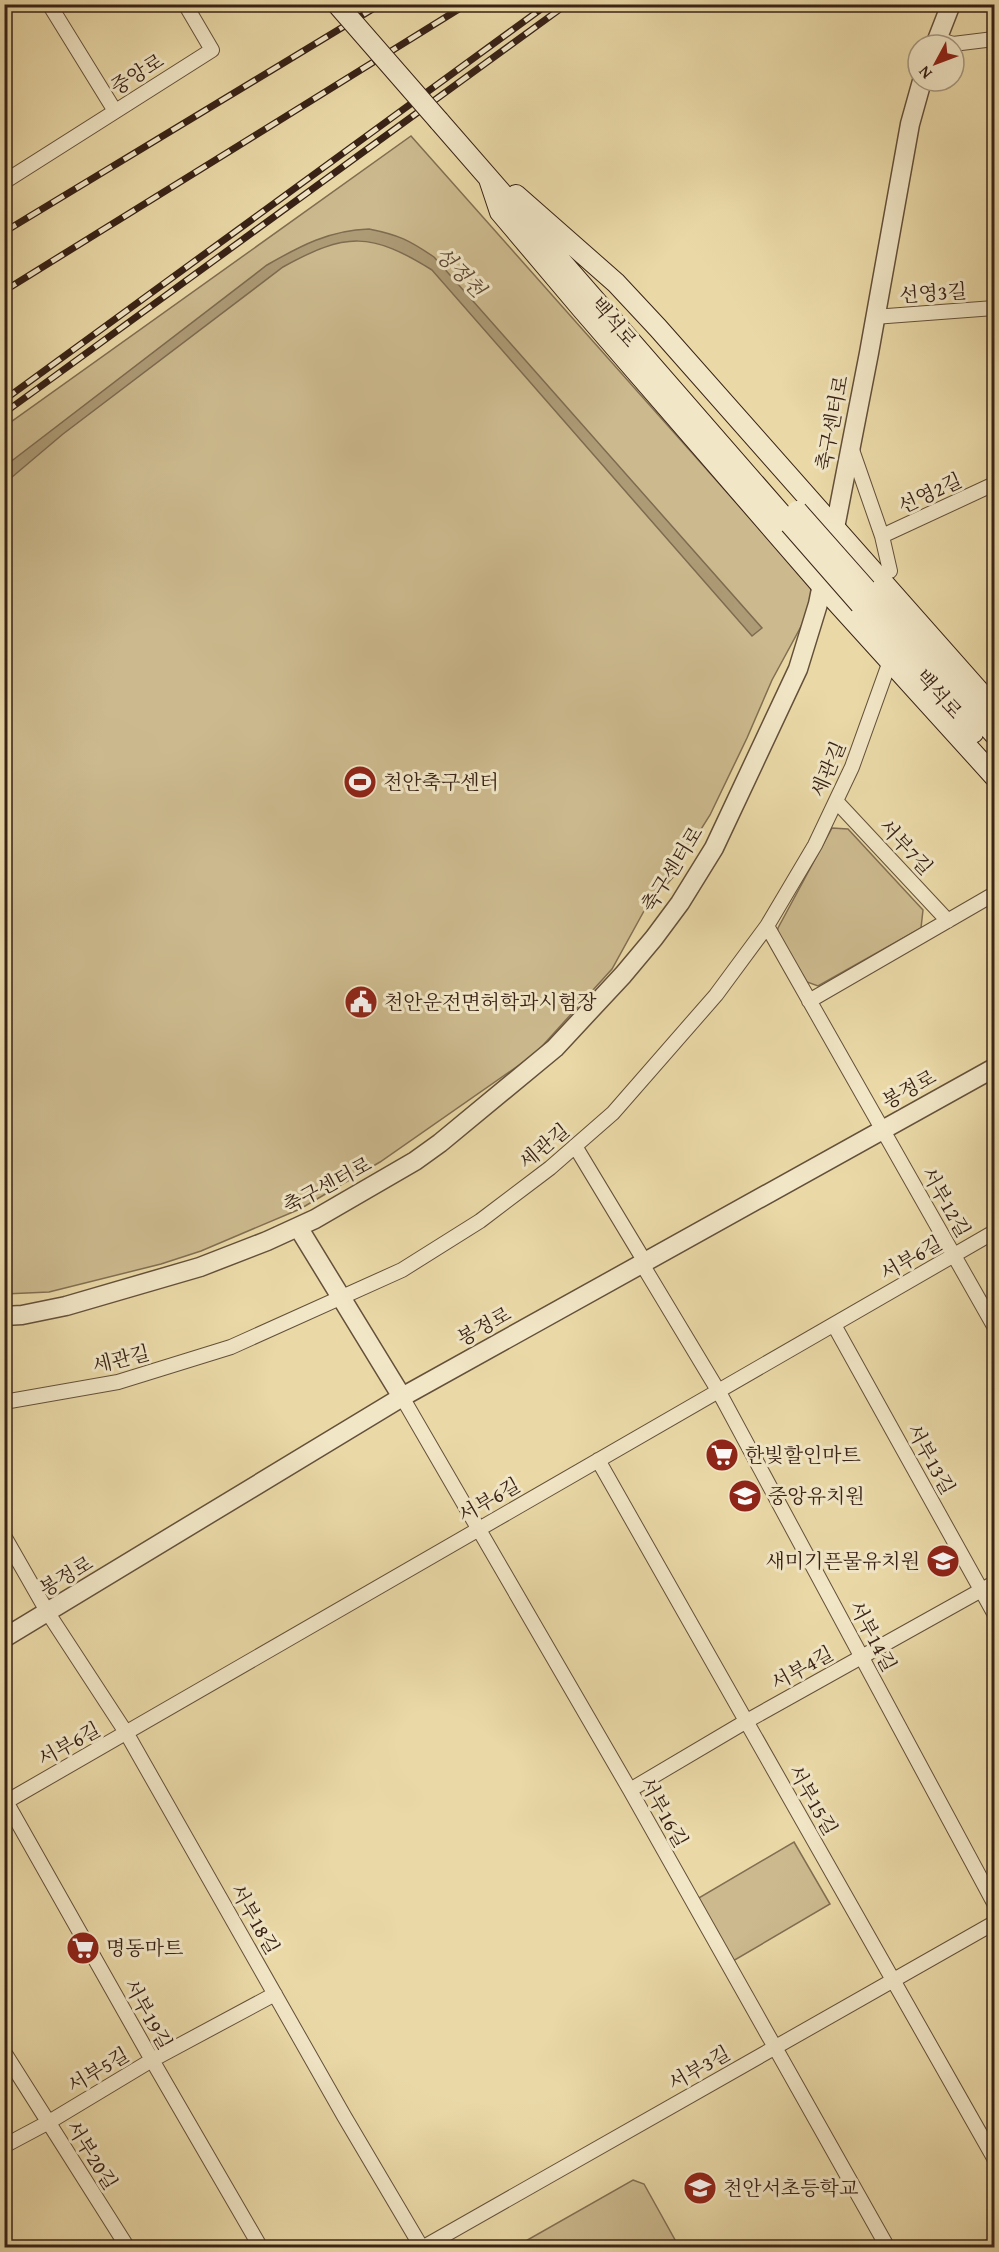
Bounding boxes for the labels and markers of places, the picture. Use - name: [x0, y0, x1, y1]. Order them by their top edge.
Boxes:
- sports icon: 천안축구센터: [342, 764, 378, 800]
- place label: 천안축구센터: [383, 767, 499, 796]
- public building icon: 천안운전면허학과시험장: [343, 984, 379, 1020]
- place label: 천안운전면허학과시험장: [384, 987, 597, 1016]
- supermarket icon: 한빛할인마트: [704, 1437, 740, 1473]
- place label: 한빛할인마트: [745, 1440, 861, 1469]
- school or university icon: 중앙유치원: [727, 1478, 763, 1514]
- place label: 중앙유치원: [768, 1481, 865, 1510]
- school or university icon: 새미기픈물유치원: [925, 1543, 961, 1579]
- place label: 새미기픈물유치원: [765, 1546, 920, 1575]
- supermarket icon: 명동마트: [65, 1930, 101, 1966]
- place label: 명동마트: [106, 1933, 183, 1962]
- school or university icon: 천안서초등학교: [682, 2170, 718, 2206]
- place label: 천안서초등학교: [723, 2173, 859, 2202]

